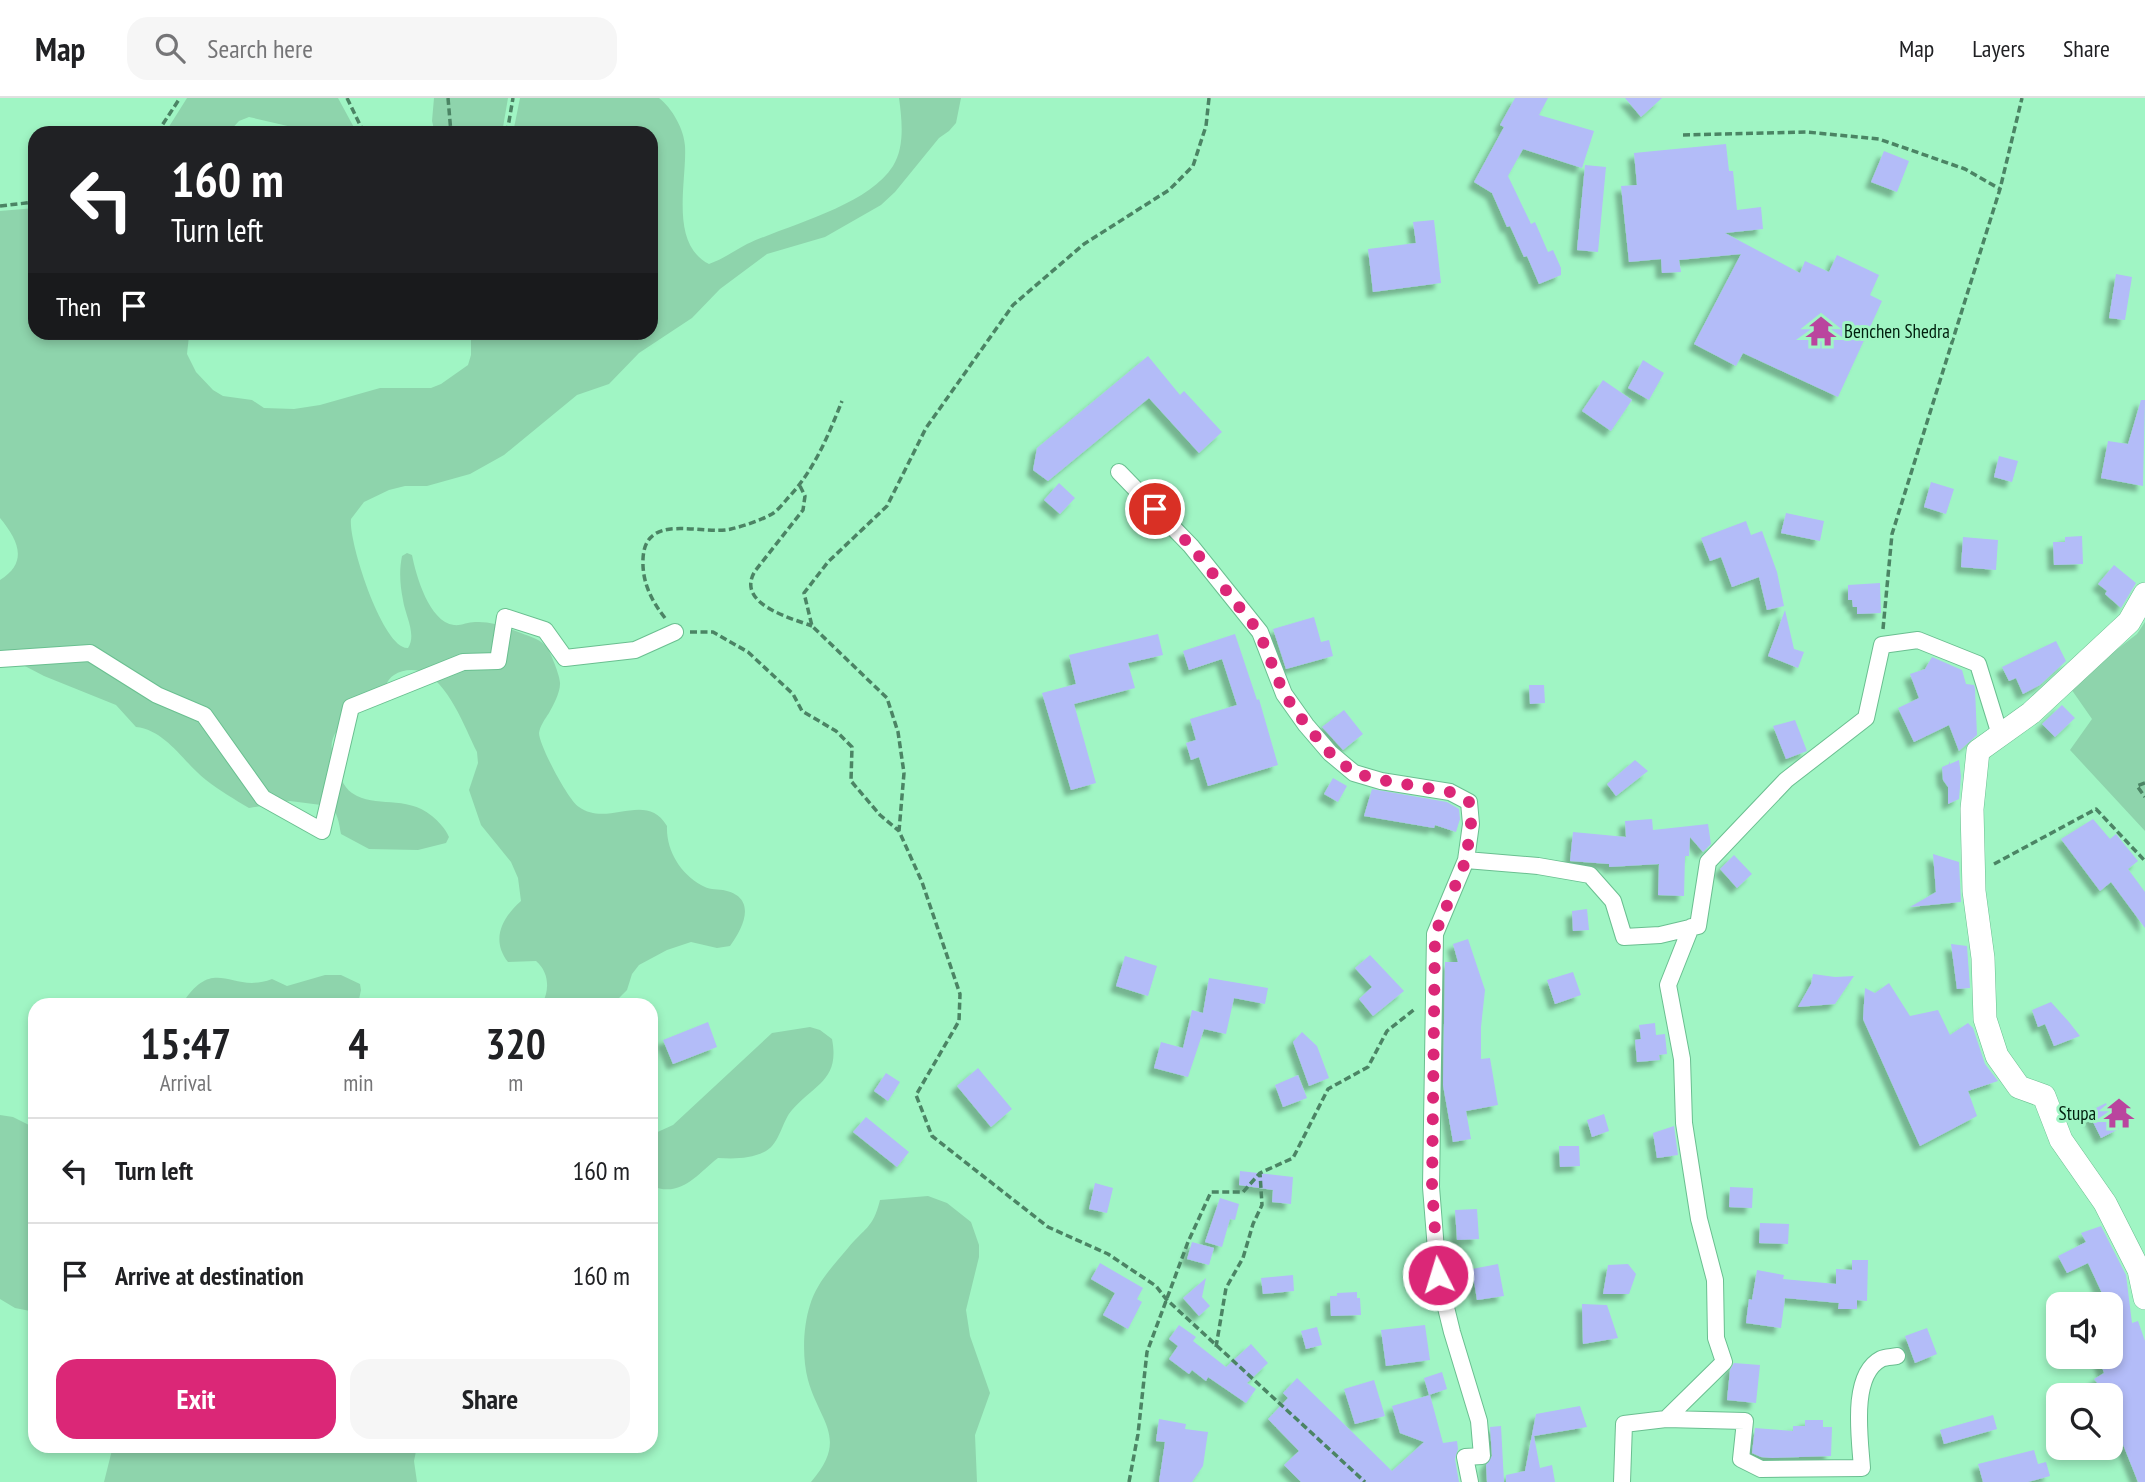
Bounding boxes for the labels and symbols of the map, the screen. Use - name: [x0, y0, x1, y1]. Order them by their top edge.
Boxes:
- temple icon: Benchen Shedra: [1804, 314, 1838, 348]
- place label: Benchen Shedra: [1844, 319, 1950, 343]
- pin: [1125, 479, 1185, 539]
- temple icon: Stupa: [2102, 1096, 2136, 1130]
- place label: Stupa: [2059, 1101, 2096, 1125]
- position arrow: [1401, 1238, 1475, 1312]

